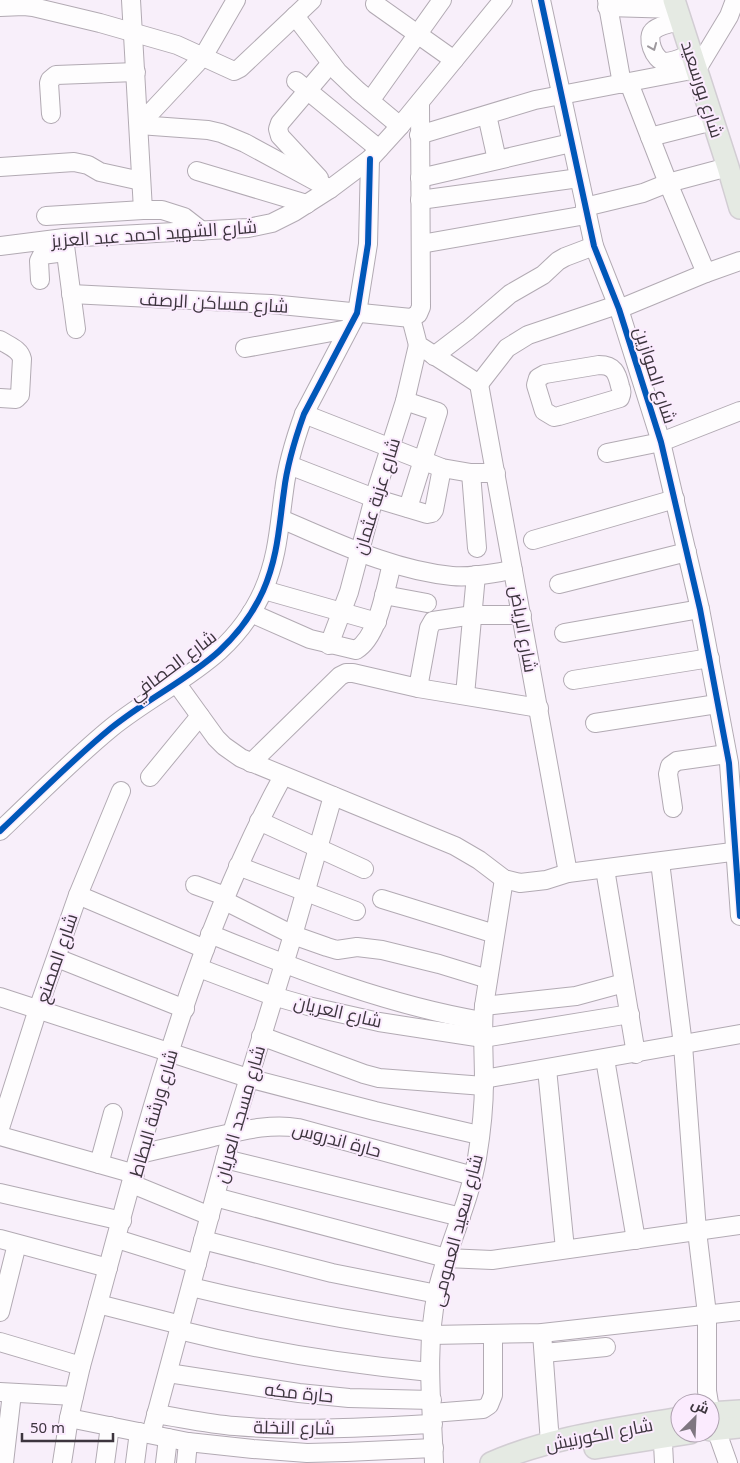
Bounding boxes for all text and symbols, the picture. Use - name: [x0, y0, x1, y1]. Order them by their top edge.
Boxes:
- street label: شارع بورسعيد: [675, 37, 730, 141]
- one-way arrow: [647, 43, 657, 51]
- street label: شارع الشهيد احمد عبد العزيز: [49, 214, 258, 253]
- street label: شارع مساكن الرصف: [139, 286, 289, 319]
- street label: شارع الموازين: [628, 324, 683, 427]
- street label: شارع عزبة عثمان: [347, 435, 406, 558]
- street label: شارع الرياض: [504, 584, 543, 674]
- street label: شارع الحصافي: [123, 624, 223, 708]
- street label: شارع المصنع: [29, 910, 84, 1006]
- street label: شارع العريان: [291, 989, 384, 1034]
- street label: شارع مسجد العريان: [208, 1042, 271, 1186]
- street label: شارع ورشة البطاط: [123, 1046, 184, 1180]
- street label: حارة اندروس: [290, 1116, 384, 1162]
- street label: شارع سعيد العمومى: [424, 1151, 489, 1309]
- street label: حارة مكه: [263, 1376, 335, 1408]
- north arrow: [670, 1393, 720, 1443]
- text: ش: [688, 1393, 713, 1418]
- scale bar: [22, 1410, 114, 1442]
- street label: شارع الكورنيش: [543, 1412, 655, 1457]
- street label: شارع النخلة: [253, 1414, 335, 1441]
- text: 50 m: [30, 1417, 65, 1437]

